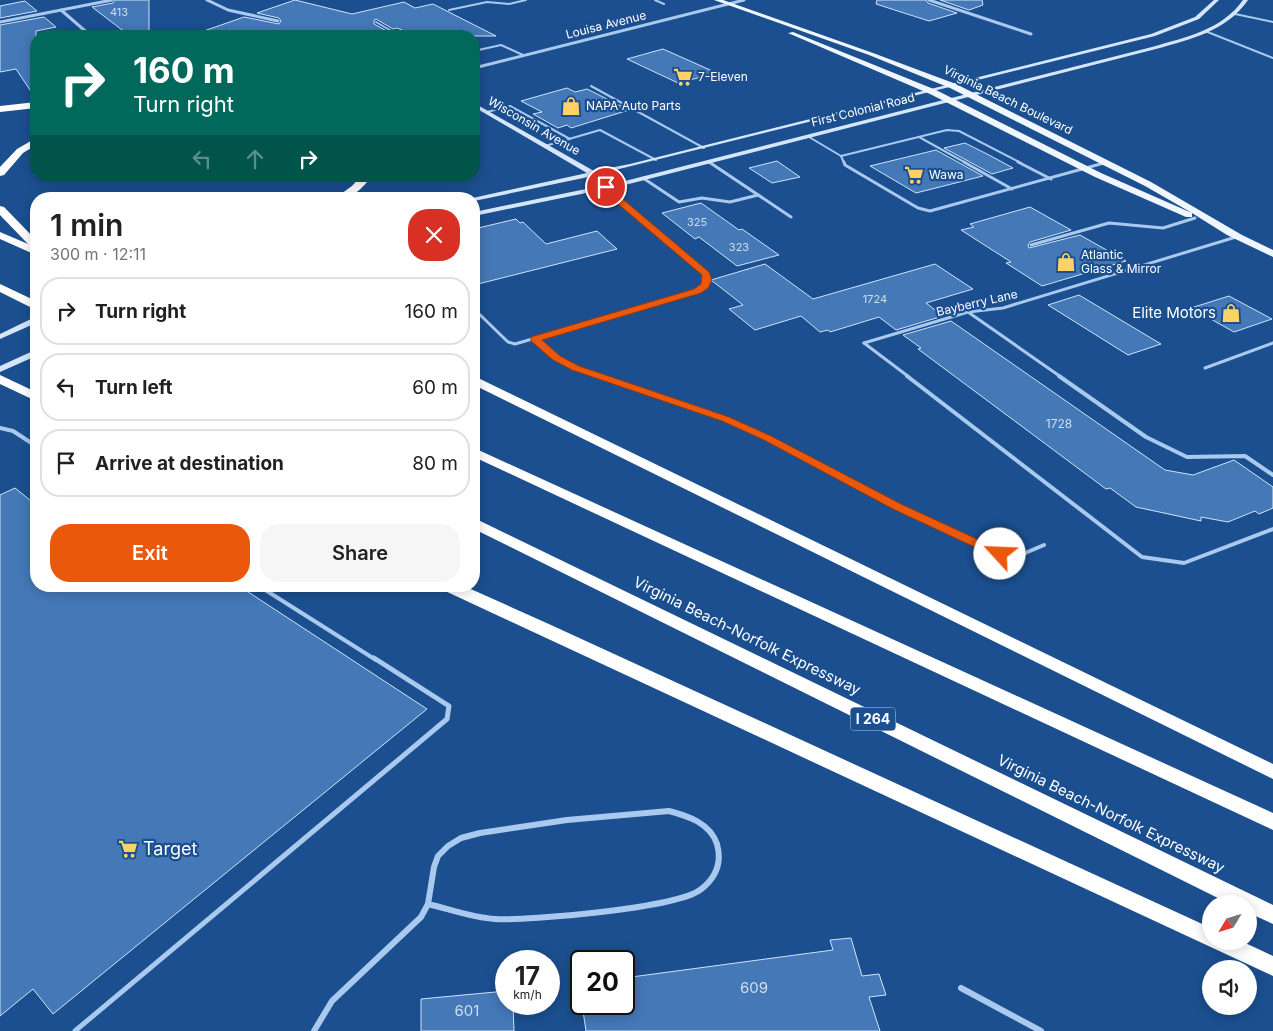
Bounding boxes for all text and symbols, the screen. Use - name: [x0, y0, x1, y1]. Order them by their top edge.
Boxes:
- house number: 413: [110, 5, 128, 19]
- street label: Louisa Avenue: [564, 7, 648, 42]
- text: 160 m: [133, 49, 235, 91]
- icon: right: [50, 50, 115, 115]
- street label: Virginia Beach Boulevard: [941, 62, 1075, 137]
- supermarket icon: 7-Eleven: [672, 66, 694, 88]
- place label: 7-Eleven: [698, 69, 748, 84]
- street label: First Colonial Road: [810, 89, 916, 130]
- text: Turn right: [133, 91, 234, 117]
- street label: Wisconsin Avenue: [485, 93, 583, 158]
- shop icon: NAPA Auto Parts: [560, 95, 582, 117]
- place label: NAPA Auto Parts: [586, 98, 681, 113]
- icon: left: [188, 145, 216, 173]
- icon: ahead: [241, 145, 269, 173]
- icon: right: [294, 145, 322, 173]
- supermarket icon: Wawa: [903, 164, 925, 186]
- pin: [585, 166, 627, 208]
- place label: Wawa: [929, 167, 964, 182]
- icon: arrive: [592, 173, 620, 201]
- text: 1 min: [50, 207, 123, 243]
- button: close: [408, 209, 460, 261]
- house number: 325: [687, 215, 707, 229]
- house number: 323: [729, 240, 749, 254]
- text: 300 m · 12:11: [50, 244, 146, 264]
- place label: Atlantic Glass & Mirror: [1081, 247, 1162, 276]
- shop icon: Atlantic Glass & Mirror: [1055, 251, 1077, 273]
- street label: Bayberry Lane: [935, 286, 1019, 319]
- house number: 1724: [863, 292, 887, 306]
- icon: right: [52, 297, 80, 325]
- text: Turn right: [95, 300, 186, 323]
- text: 160 m: [405, 300, 458, 323]
- shop icon: Elite Motors: [1220, 302, 1242, 324]
- place label: Elite Motors: [1132, 303, 1216, 322]
- icon: left: [52, 373, 80, 401]
- text: Turn left: [95, 376, 173, 399]
- text: 60 m: [412, 376, 458, 399]
- house number: 1728: [1046, 416, 1072, 431]
- icon: arrive: [52, 449, 80, 477]
- text: Arrive at destination: [95, 452, 284, 475]
- text: 80 m: [412, 452, 458, 475]
- button: Exit: [50, 524, 250, 582]
- button: Share: [260, 524, 460, 582]
- position arrow: [973, 527, 1025, 579]
- street label: Virginia Beach-Norfolk Expressway: [630, 572, 864, 699]
- road number: I 264: [850, 708, 896, 731]
- street label: Virginia Beach-Norfolk Expressway: [994, 750, 1228, 877]
- supermarket icon: Target: [117, 838, 139, 860]
- place label: Target: [143, 838, 197, 859]
- north arrow: [1202, 895, 1258, 950]
- map controls: [1202, 895, 1257, 1015]
- speed limit sign: 20: [570, 950, 635, 1015]
- button: sound: [1202, 960, 1257, 1015]
- text: 17: [515, 961, 540, 991]
- house number: 609: [740, 978, 768, 997]
- text: km/h: [513, 987, 542, 1002]
- house number: 601: [455, 1001, 479, 1020]

